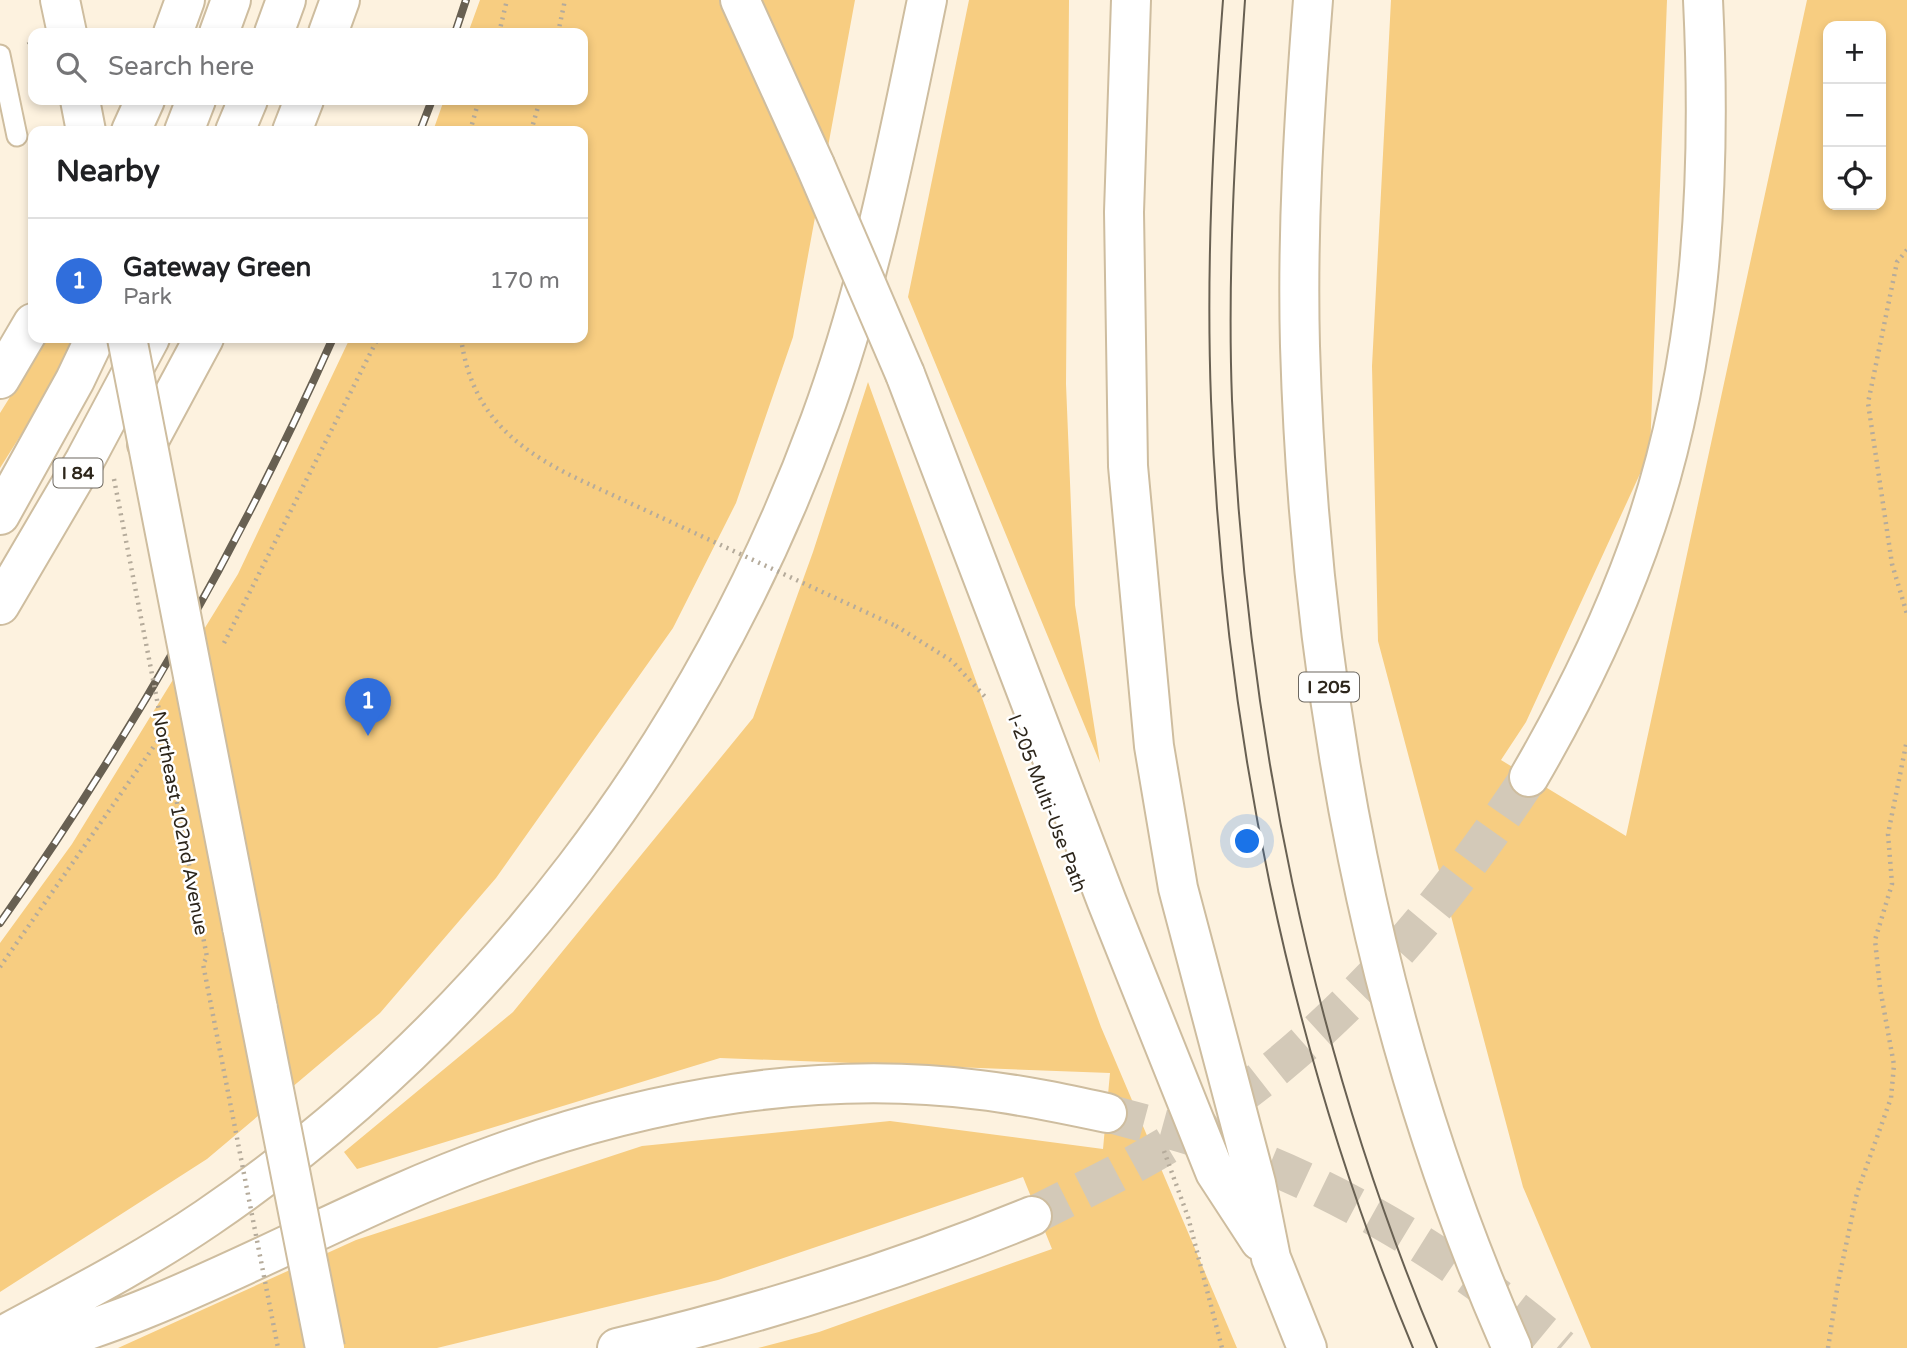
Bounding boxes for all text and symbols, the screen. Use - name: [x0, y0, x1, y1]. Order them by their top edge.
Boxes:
- map controls: [1823, 21, 1886, 210]
- button: +: [1823, 21, 1886, 84]
- search box: [28, 28, 588, 105]
- icon: search: [52, 48, 90, 86]
- text: Search here: [108, 51, 254, 82]
- button: −: [1823, 84, 1886, 147]
- button: locate: [1823, 147, 1886, 210]
- text: Nearby: [56, 153, 160, 190]
- text: Gateway Green: [123, 252, 311, 283]
- text: 1: [72, 267, 86, 295]
- text: 170 m: [490, 267, 560, 295]
- text: Park: [123, 283, 172, 311]
- road number: I 84: [54, 458, 102, 488]
- road number: I 205: [1299, 672, 1359, 702]
- pin: 1: [345, 678, 391, 736]
- street label: Northeast 102nd Avenue: [148, 709, 213, 937]
- street label: I-205 Multi-Use Path: [1003, 711, 1091, 895]
- your location: [1230, 824, 1264, 858]

